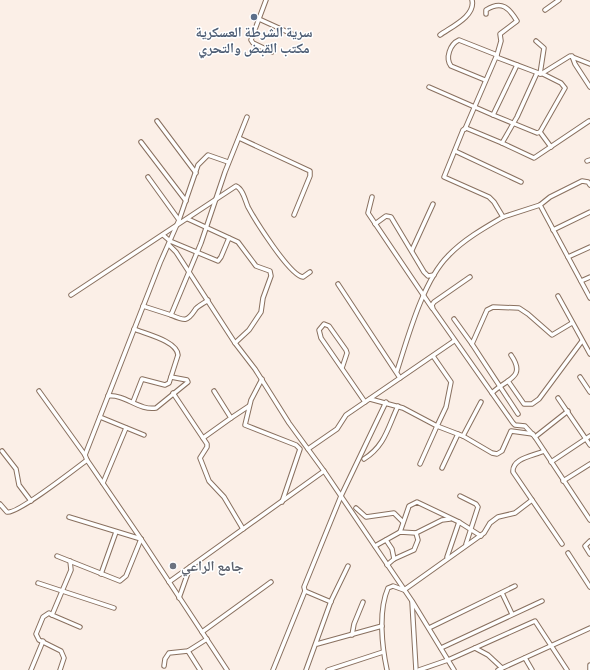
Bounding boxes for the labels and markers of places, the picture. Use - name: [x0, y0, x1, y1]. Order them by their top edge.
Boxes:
- marker: سرية الشرطة العسكرية مكتب القبض والتحري: [249, 12, 259, 22]
- place label: سرية الشرطة العسكرية مكتب القبض والتحري: [195, 21, 313, 59]
- place label: جامع الراعي: [181, 555, 244, 577]
- marker: جامع الراعي: [168, 561, 178, 571]

